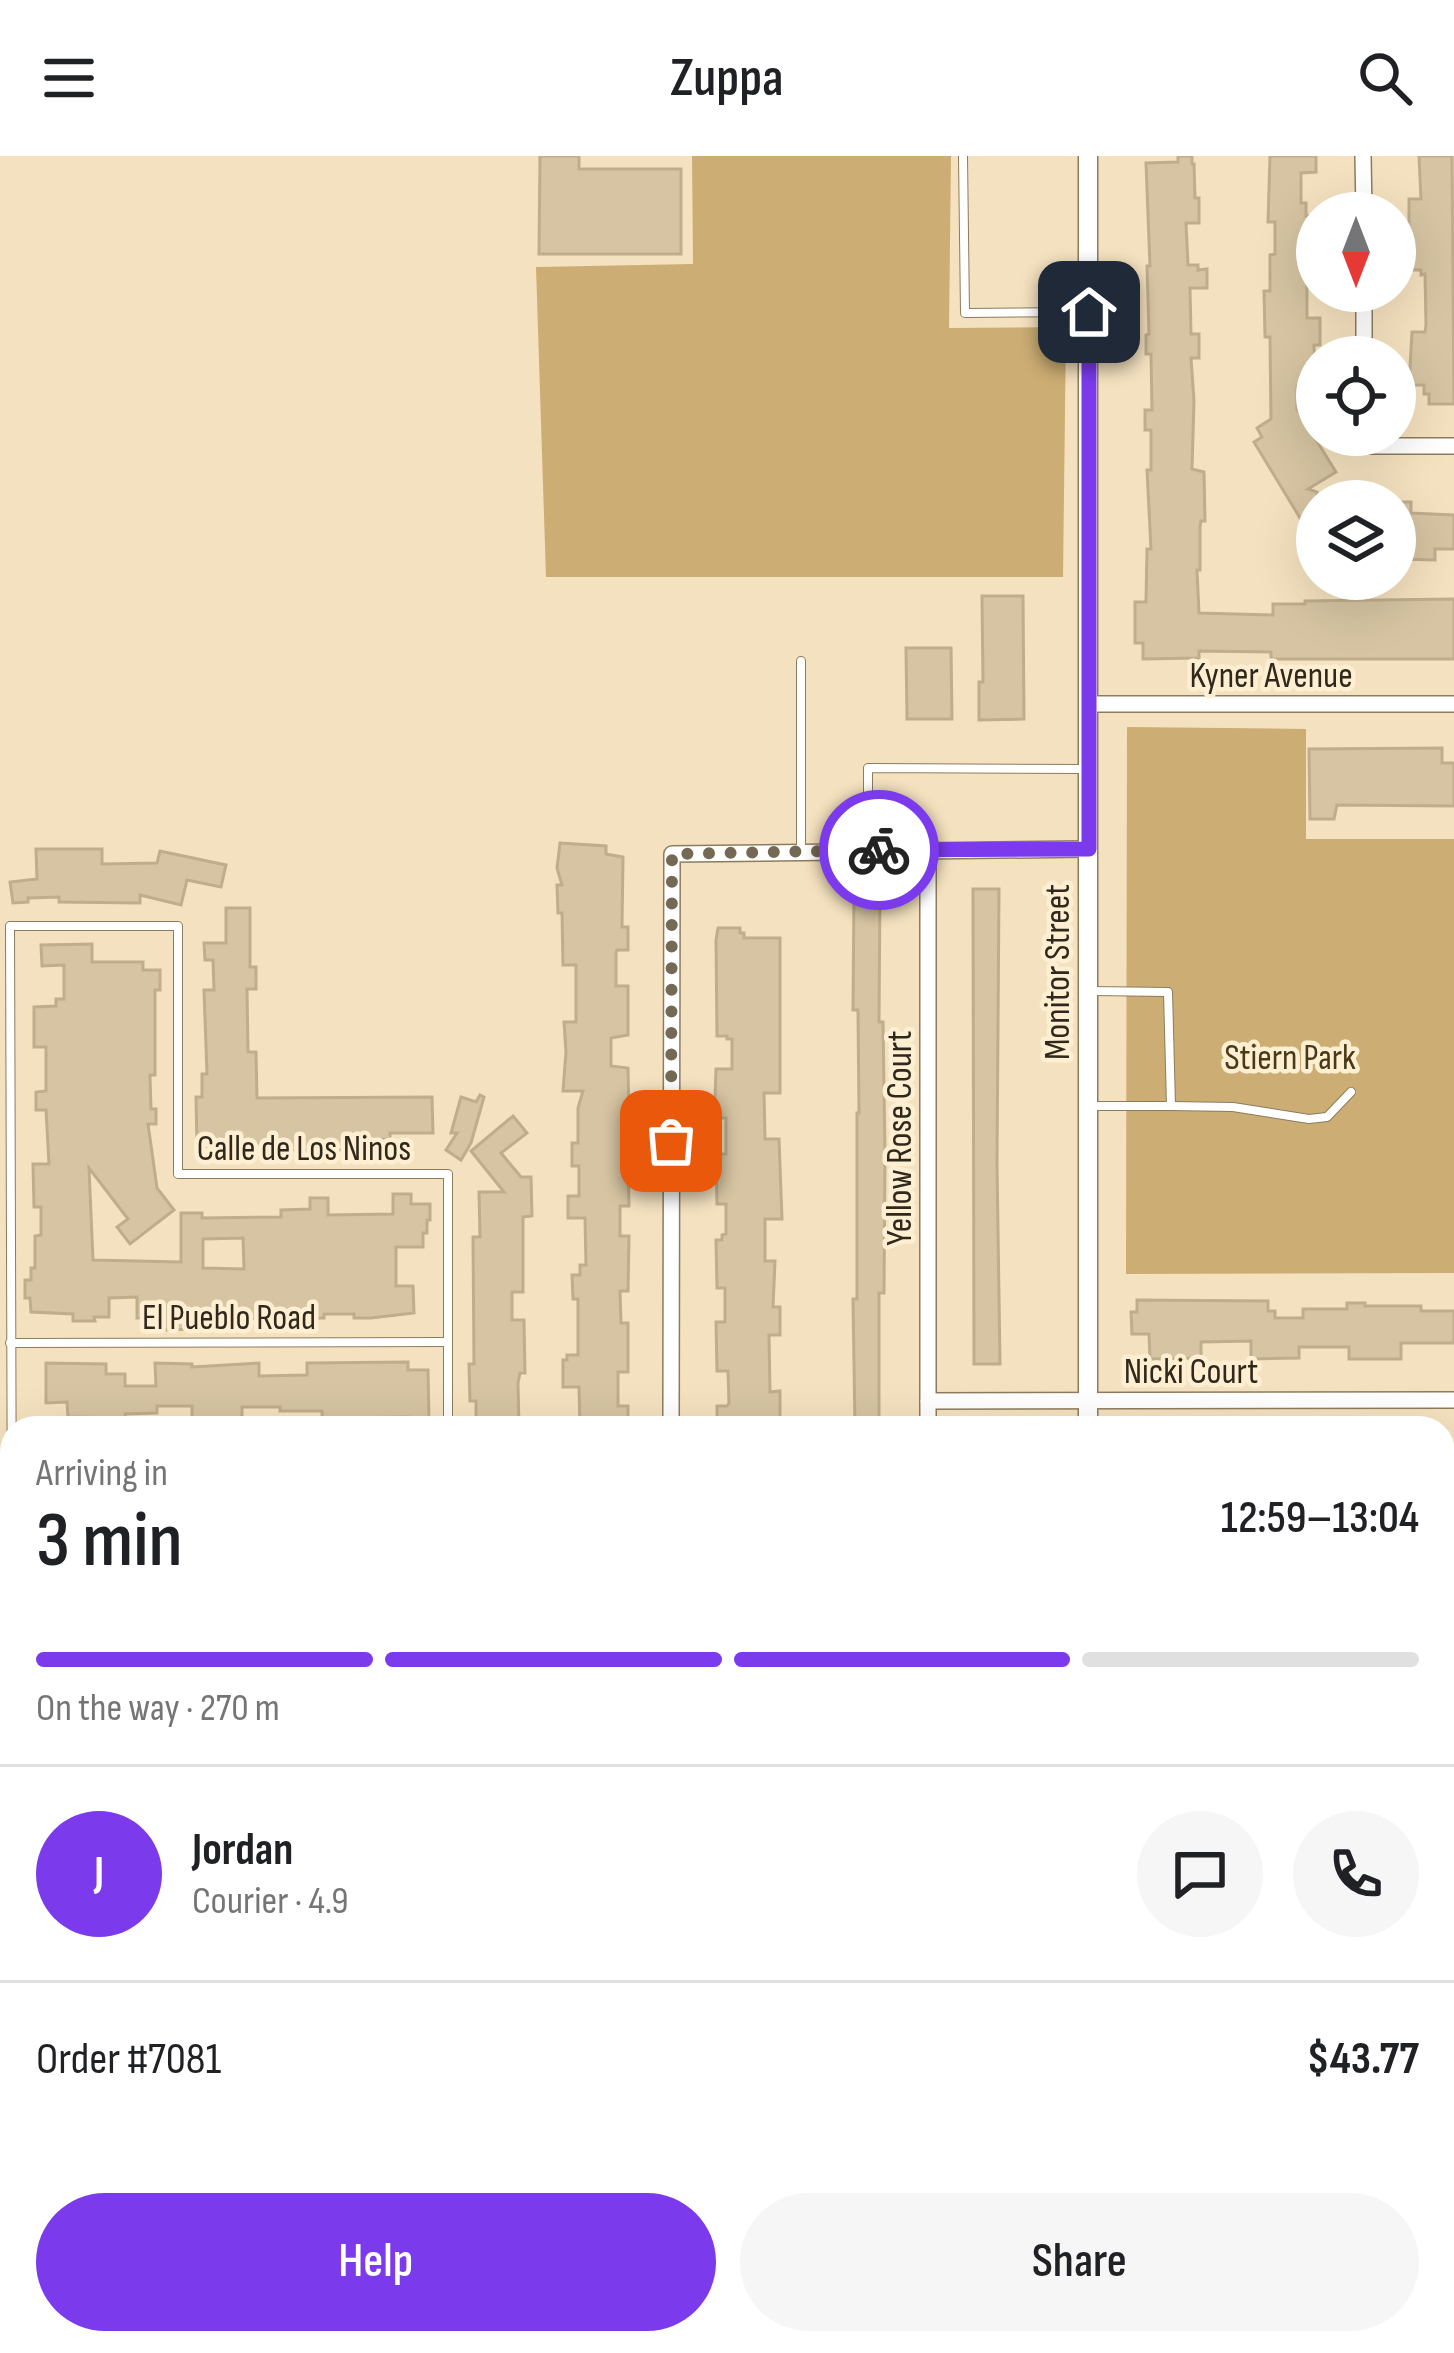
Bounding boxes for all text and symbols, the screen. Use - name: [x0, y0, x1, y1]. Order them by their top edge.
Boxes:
- icon: menu: [36, 45, 102, 111]
- icon: search: [1352, 45, 1418, 111]
- text: Zuppa: [670, 46, 784, 111]
- north arrow: [1296, 192, 1416, 312]
- map controls: [1296, 192, 1416, 600]
- pin: [1038, 261, 1140, 363]
- icon: home: [1056, 279, 1122, 345]
- button: locate: [1296, 336, 1416, 456]
- button: layers: [1296, 480, 1416, 600]
- street label: Kyner Avenue: [1189, 655, 1353, 698]
- courier: [819, 790, 939, 910]
- icon: bike: [846, 817, 912, 883]
- street label: Monitor Street: [1037, 884, 1080, 1060]
- street label: Yellow Rose Court: [879, 1031, 922, 1245]
- park label: Stiern Park: [1224, 1037, 1356, 1080]
- pin: [620, 1090, 722, 1192]
- icon: bag: [638, 1108, 704, 1174]
- street label: Calle de Los Ninos: [197, 1128, 411, 1171]
- street label: El Pueblo Road: [142, 1297, 316, 1340]
- street label: Nicki Court: [1124, 1351, 1258, 1394]
- text: Arriving in: [36, 1450, 168, 1497]
- text: 12:59–13:04: [1221, 1491, 1419, 1546]
- text: 3 min: [36, 1495, 183, 1588]
- text: On the way · 270 m: [36, 1685, 280, 1732]
- button: chat: [1137, 1811, 1263, 1937]
- button: phone: [1293, 1811, 1419, 1937]
- text: Jordan: [192, 1823, 293, 1878]
- text: J: [94, 1846, 104, 1901]
- text: Courier · 4.9: [192, 1878, 349, 1925]
- text: Order #7081: [36, 2032, 221, 2087]
- text: $43.77: [1307, 2032, 1419, 2087]
- button: Help: [36, 2193, 716, 2331]
- button: Share: [740, 2193, 1419, 2331]

